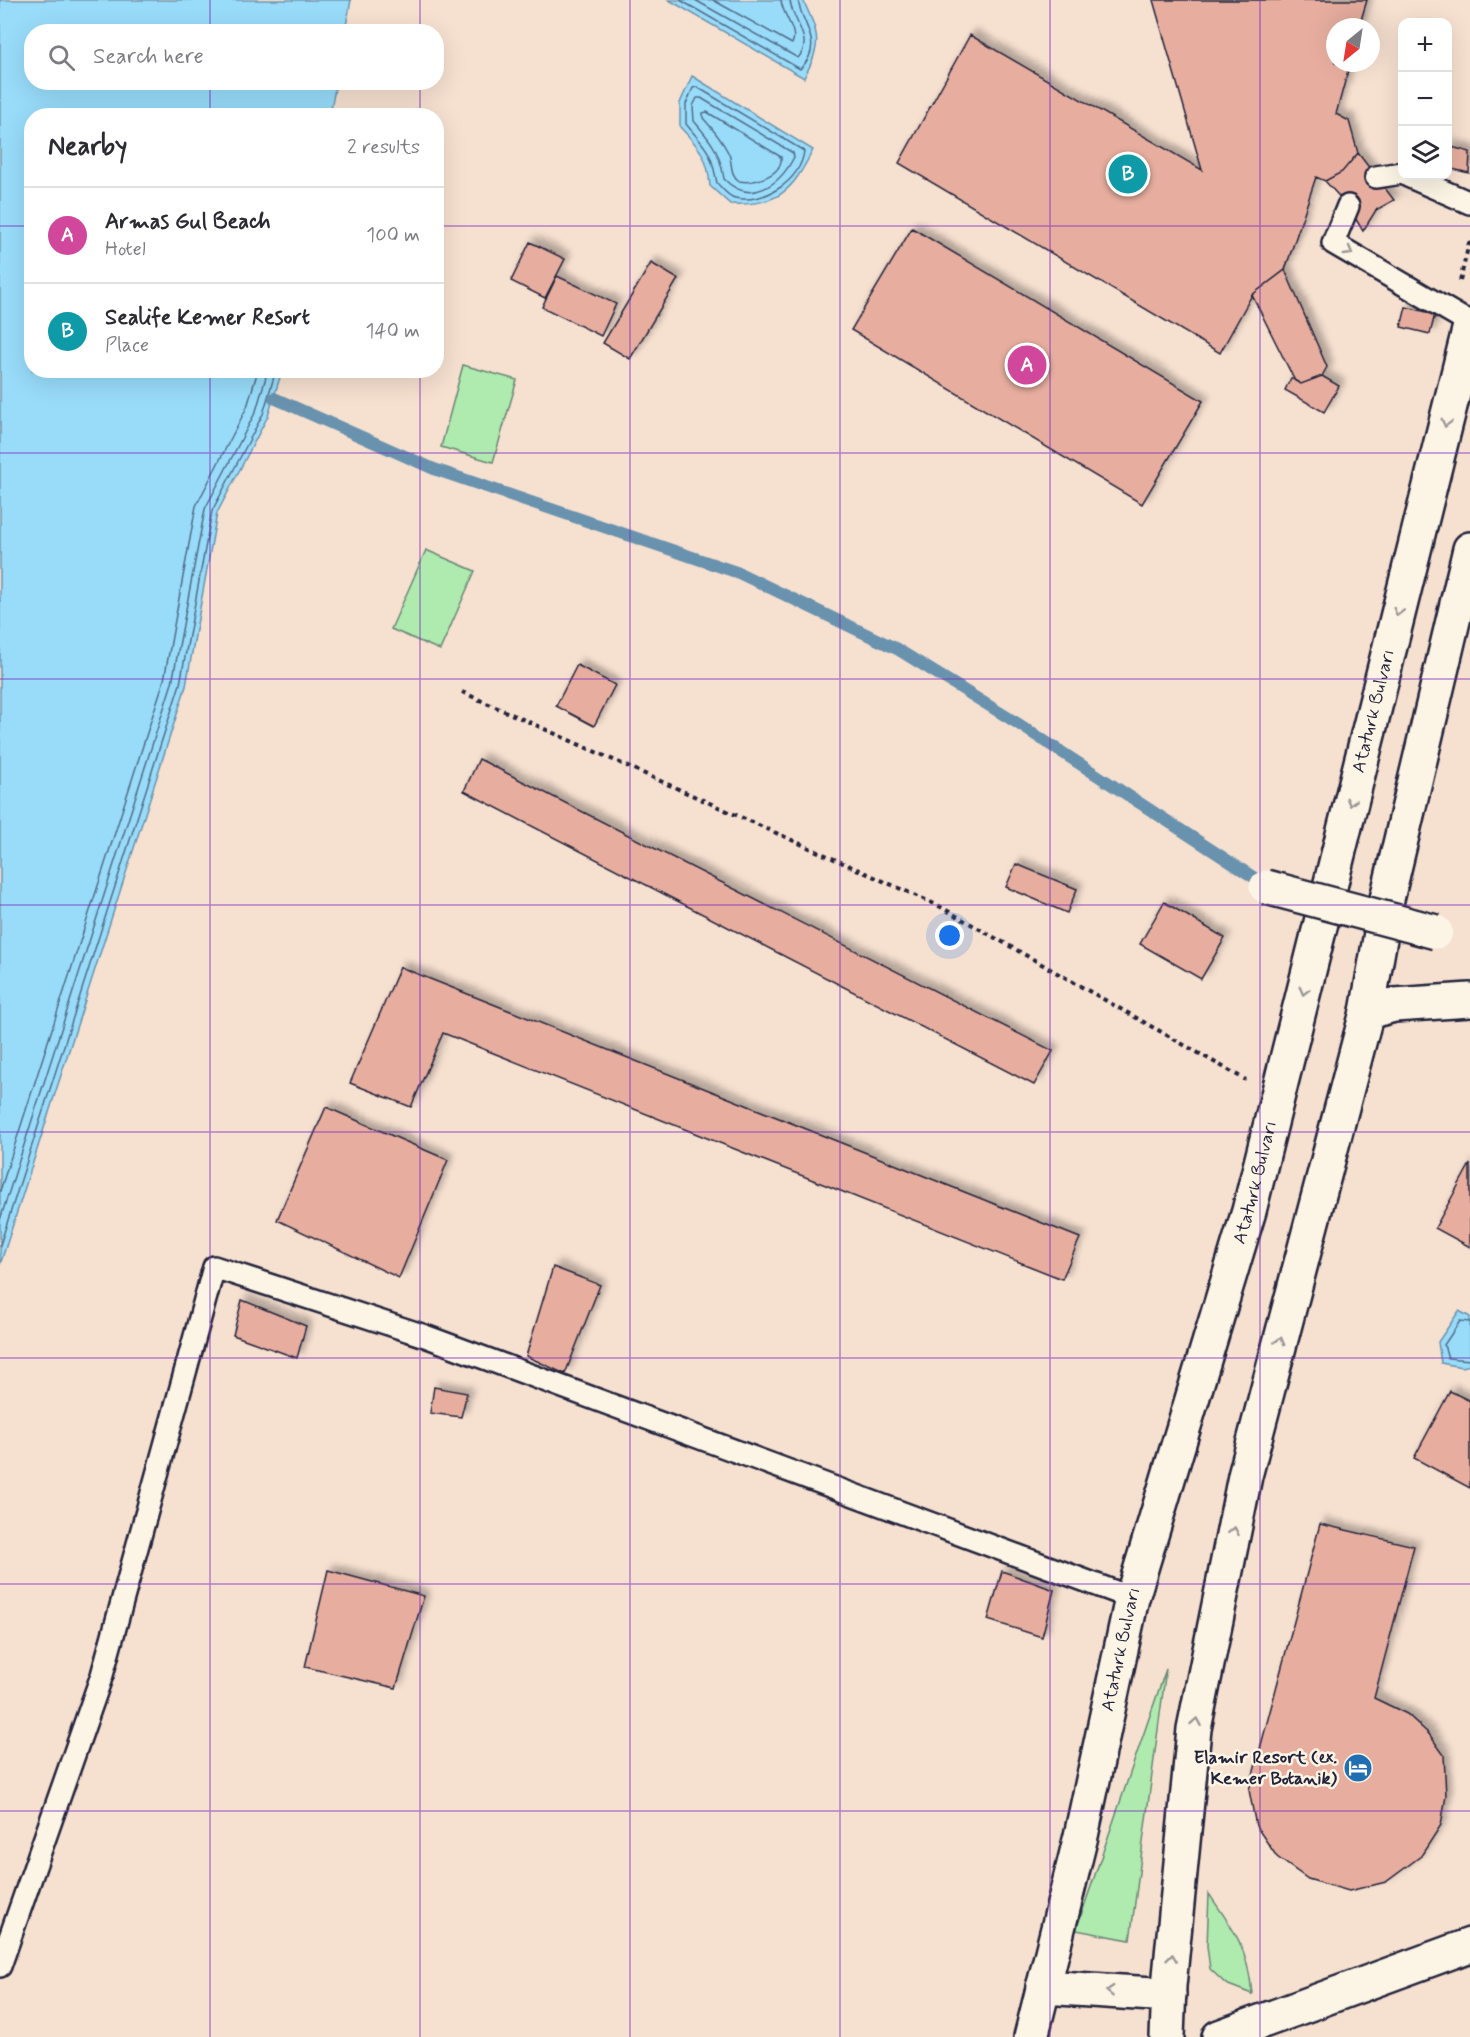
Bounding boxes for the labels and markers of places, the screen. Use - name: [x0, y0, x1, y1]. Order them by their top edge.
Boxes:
- pin: B: [1108, 152, 1148, 196]
- pin: A: [1008, 342, 1046, 388]
- place label: Elamir Resort (ex. Kemer Botanik): [1194, 1746, 1338, 1791]
- hotel icon: Elamir Resort (ex. Kemer Botanik): [1342, 1752, 1374, 1784]

